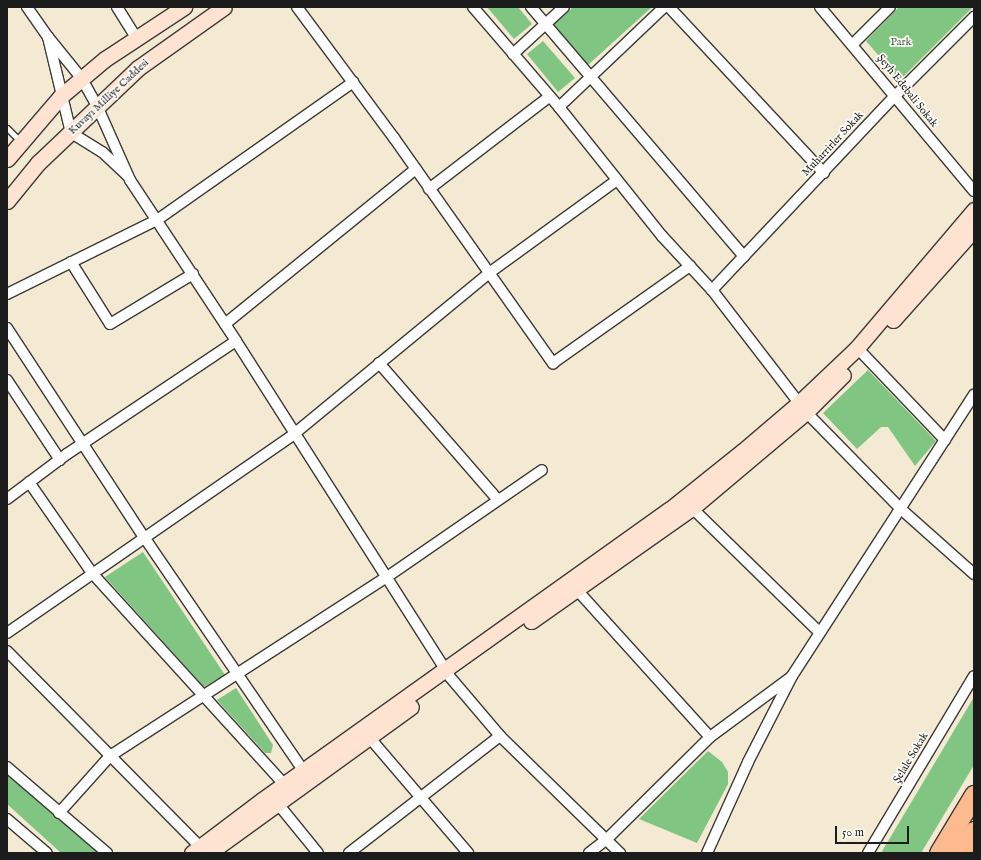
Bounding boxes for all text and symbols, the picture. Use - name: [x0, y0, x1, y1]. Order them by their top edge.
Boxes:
- park label: Park: [891, 35, 911, 49]
- street label: Şeyh Edebali Sokak: [874, 52, 940, 130]
- street label: Kuvayı Milliye Caddesi: [66, 56, 152, 138]
- street label: Muharrirler Sokak: [799, 109, 867, 179]
- street label: Şelale Sokak: [891, 730, 931, 786]
- scale bar: [837, 818, 911, 844]
- text: 50 m: [842, 825, 864, 840]

